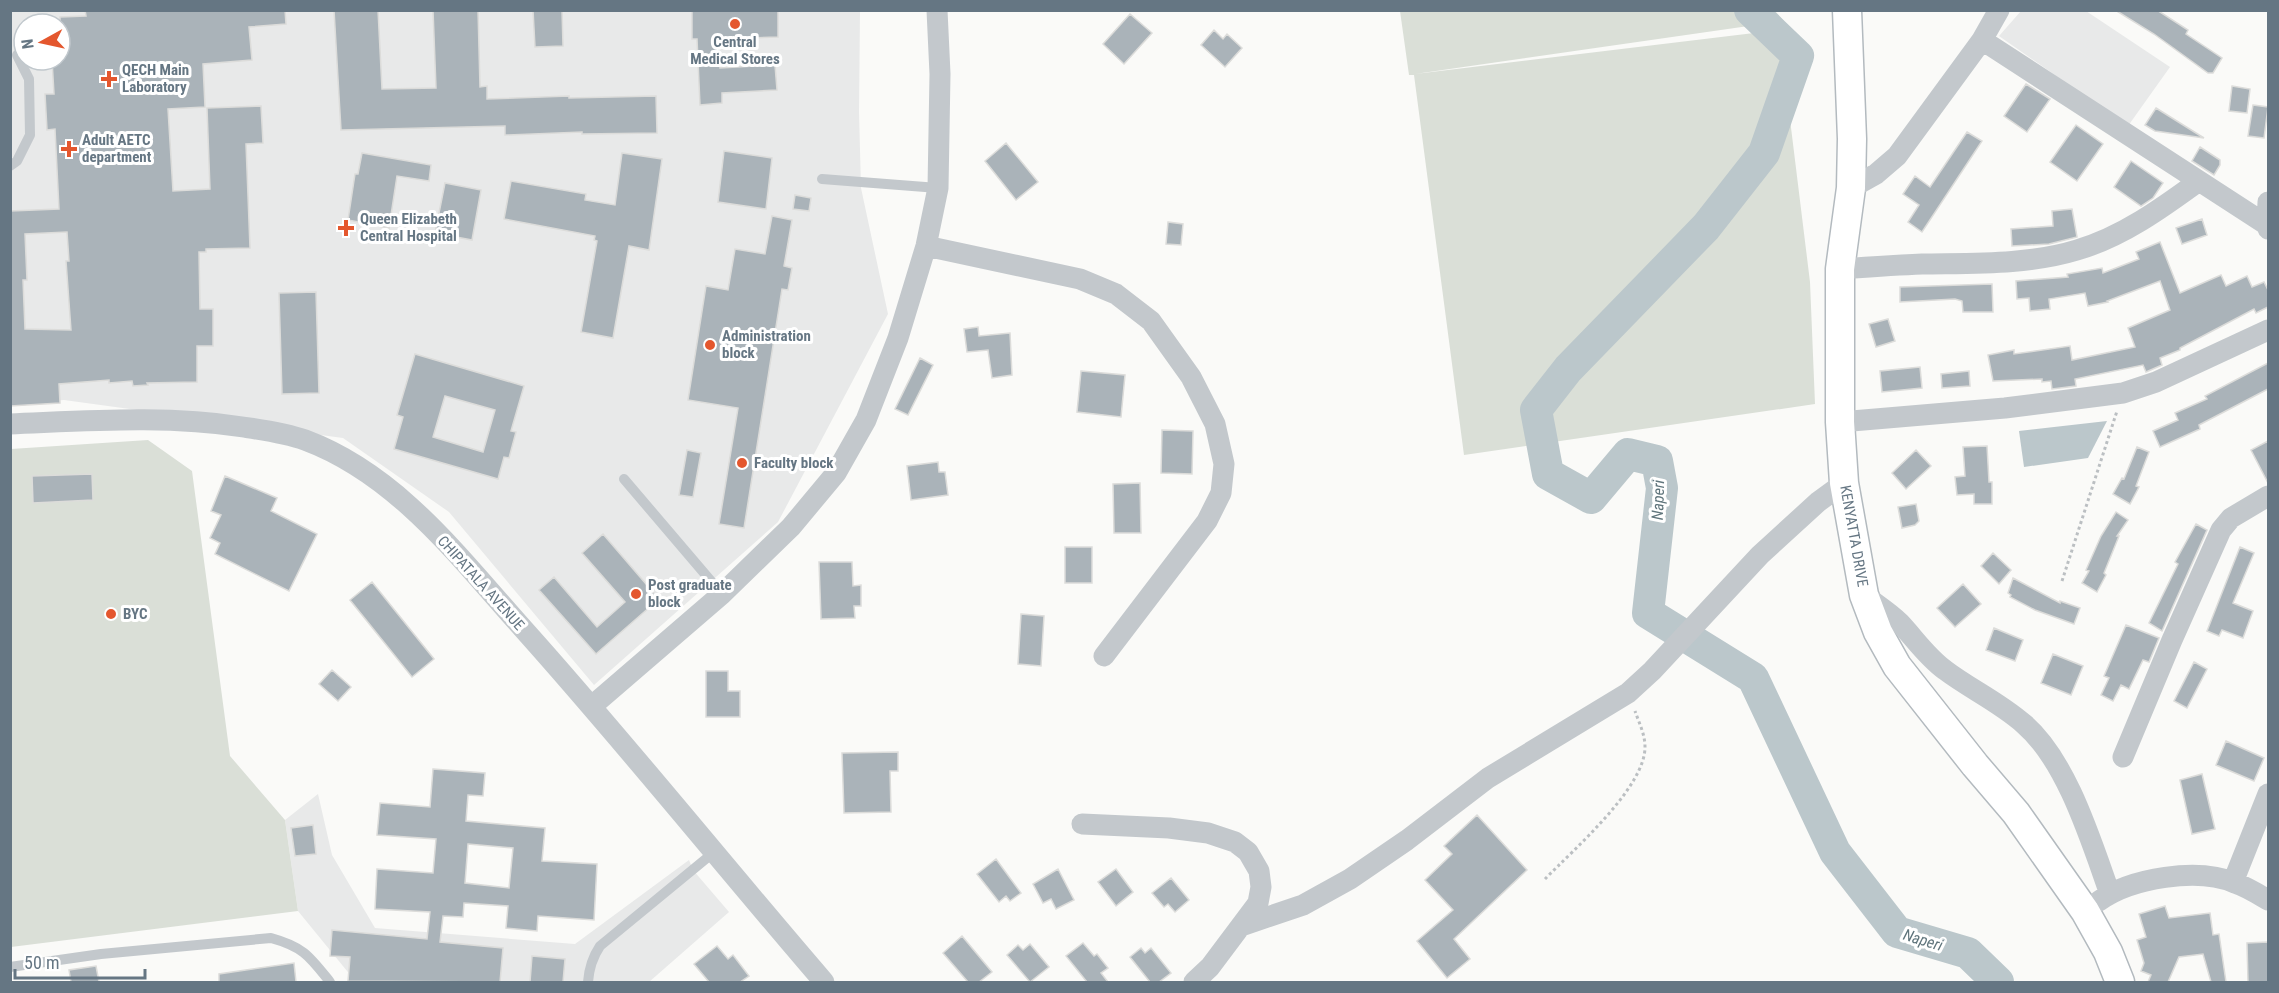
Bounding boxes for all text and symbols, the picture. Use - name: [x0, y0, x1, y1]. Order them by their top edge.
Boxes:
- north arrow: [12, 12, 72, 72]
- marker: Central Medical Stores: [728, 17, 742, 31]
- place label: Central Medical Stores: [690, 33, 780, 68]
- text: N: [18, 38, 38, 50]
- place label: QECH Main Laboratory: [122, 61, 189, 96]
- marker: QECH Main Laboratory: [100, 70, 118, 88]
- place label: Adult AETC department: [82, 131, 152, 166]
- marker: Adult AETC department: [60, 140, 78, 158]
- place label: Queen Elizabeth Central Hospital: [360, 210, 457, 245]
- marker: Queen Elizabeth Central Hospital: [337, 219, 355, 237]
- place label: Administration block: [722, 327, 811, 362]
- marker: Administration block: [703, 338, 717, 352]
- place label: Faculty block: [754, 454, 834, 472]
- marker: Faculty block: [735, 456, 749, 470]
- water label: Naperi: [1648, 479, 1668, 520]
- street label: KENYATTA DRIVE: [1836, 484, 1872, 588]
- street label: CHIPATALA AVENUE: [434, 532, 528, 634]
- place label: Post graduate block: [648, 576, 732, 611]
- marker: Post graduate block: [629, 587, 643, 601]
- place label: BYC: [123, 605, 148, 623]
- marker: BYC: [104, 607, 118, 621]
- water label: Naperi: [1901, 925, 1945, 955]
- scale bar: [15, 942, 146, 980]
- text: 50 m: [24, 952, 59, 973]

